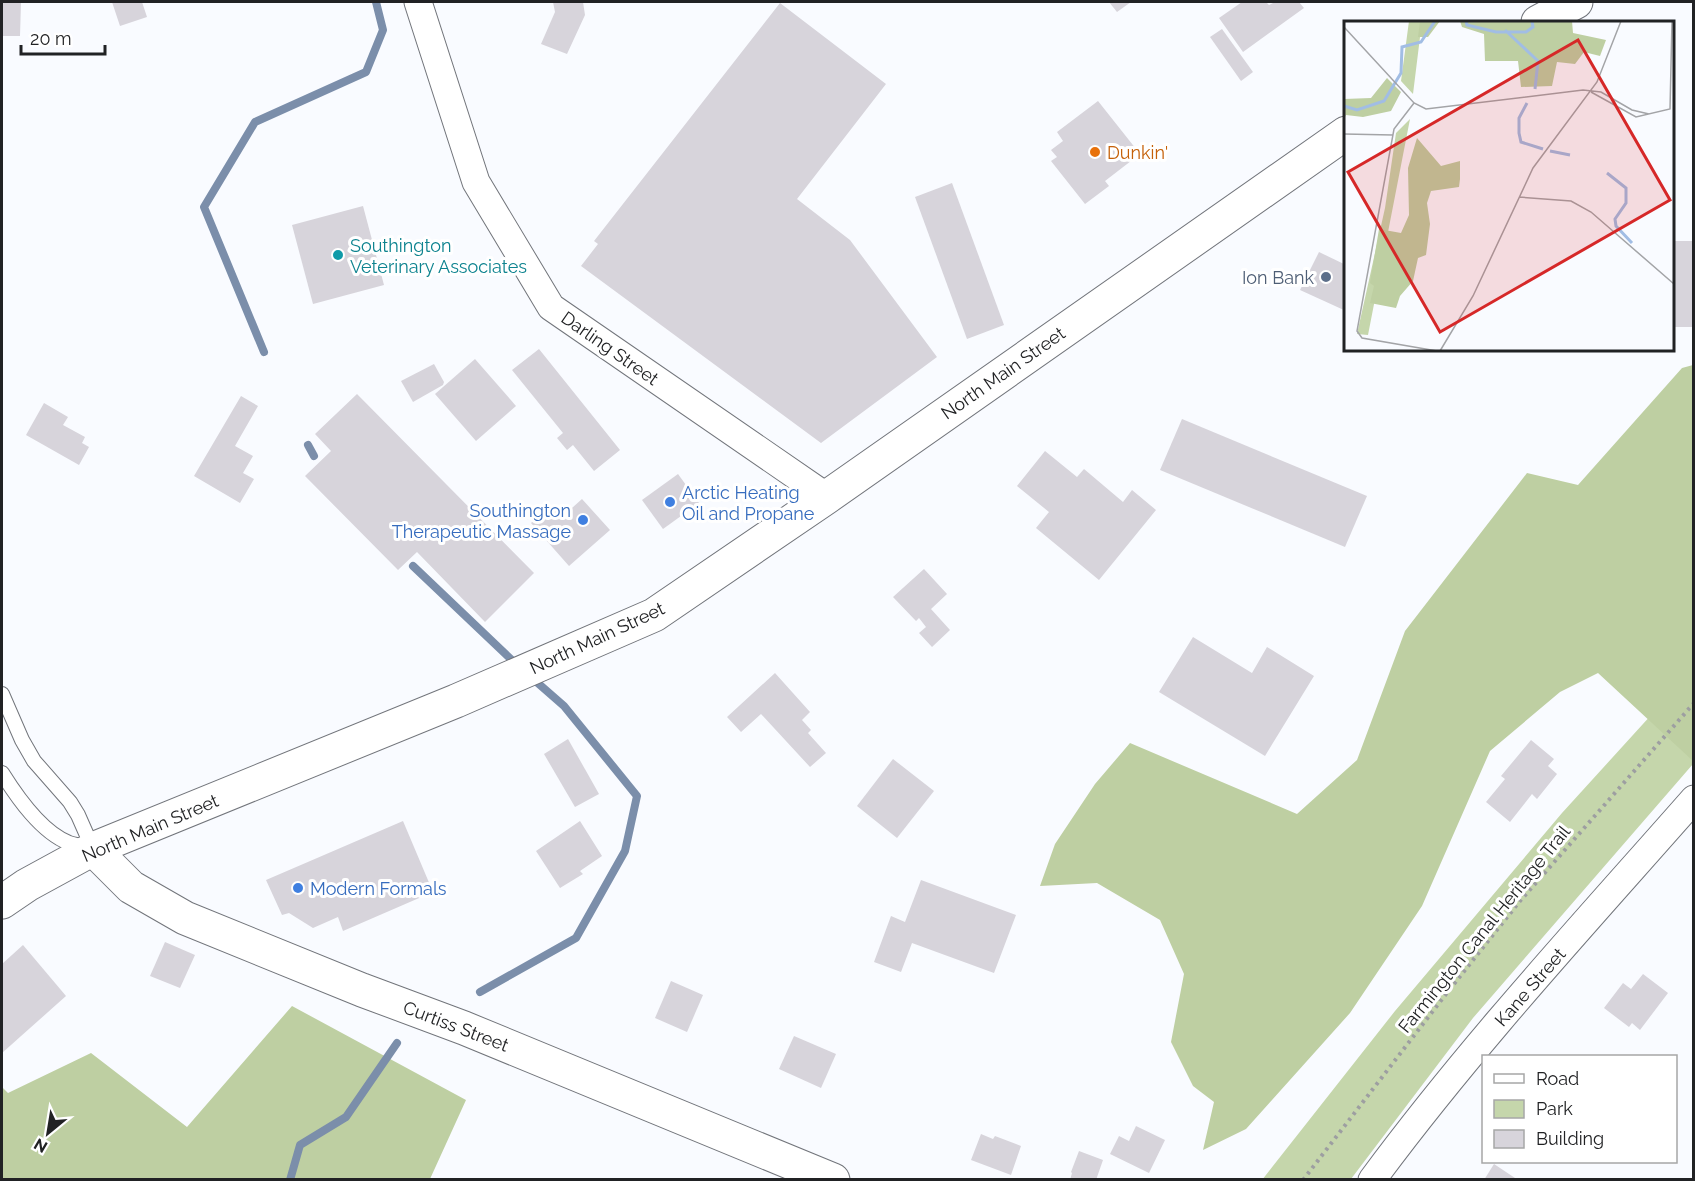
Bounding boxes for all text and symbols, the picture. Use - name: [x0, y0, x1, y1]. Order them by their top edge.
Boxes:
- scale bar: [21, 18, 105, 56]
- inset map: [1344, 21, 1674, 351]
- text: 20 m: [30, 28, 72, 49]
- place label: Dunkin': [1107, 142, 1168, 163]
- marker: Dunkin': [1088, 145, 1102, 159]
- place label: Southington Veterinary Associates: [350, 235, 527, 277]
- marker: Southington Veterinary Associates: [331, 248, 345, 262]
- place label: Ion Bank: [1242, 267, 1314, 288]
- marker: Ion Bank: [1319, 270, 1333, 284]
- street label: Darling Street: [557, 307, 663, 389]
- street label: North Main Street: [937, 322, 1069, 424]
- place label: Arctic Heating Oil and Propane: [682, 482, 815, 524]
- marker: Arctic Heating Oil and Propane: [663, 495, 677, 509]
- place label: Southington Therapeutic Massage: [392, 500, 571, 542]
- marker: Southington Therapeutic Massage: [576, 513, 590, 527]
- street label: North Main Street: [526, 598, 668, 678]
- street label: North Main Street: [79, 790, 221, 866]
- street label: Farmington Canal Heritage Trail: [1394, 821, 1574, 1037]
- place label: Modern Formals: [310, 878, 447, 899]
- marker: Modern Formals: [291, 881, 305, 895]
- street label: Kane Street: [1490, 944, 1570, 1030]
- street label: Curtiss Street: [400, 996, 512, 1056]
- legend: [1482, 1055, 1677, 1163]
- text: Road: [1536, 1068, 1579, 1089]
- text: Park: [1536, 1098, 1573, 1119]
- north arrow: [18, 1103, 78, 1163]
- text: Building: [1536, 1128, 1604, 1149]
- text: N: [31, 1134, 51, 1157]

